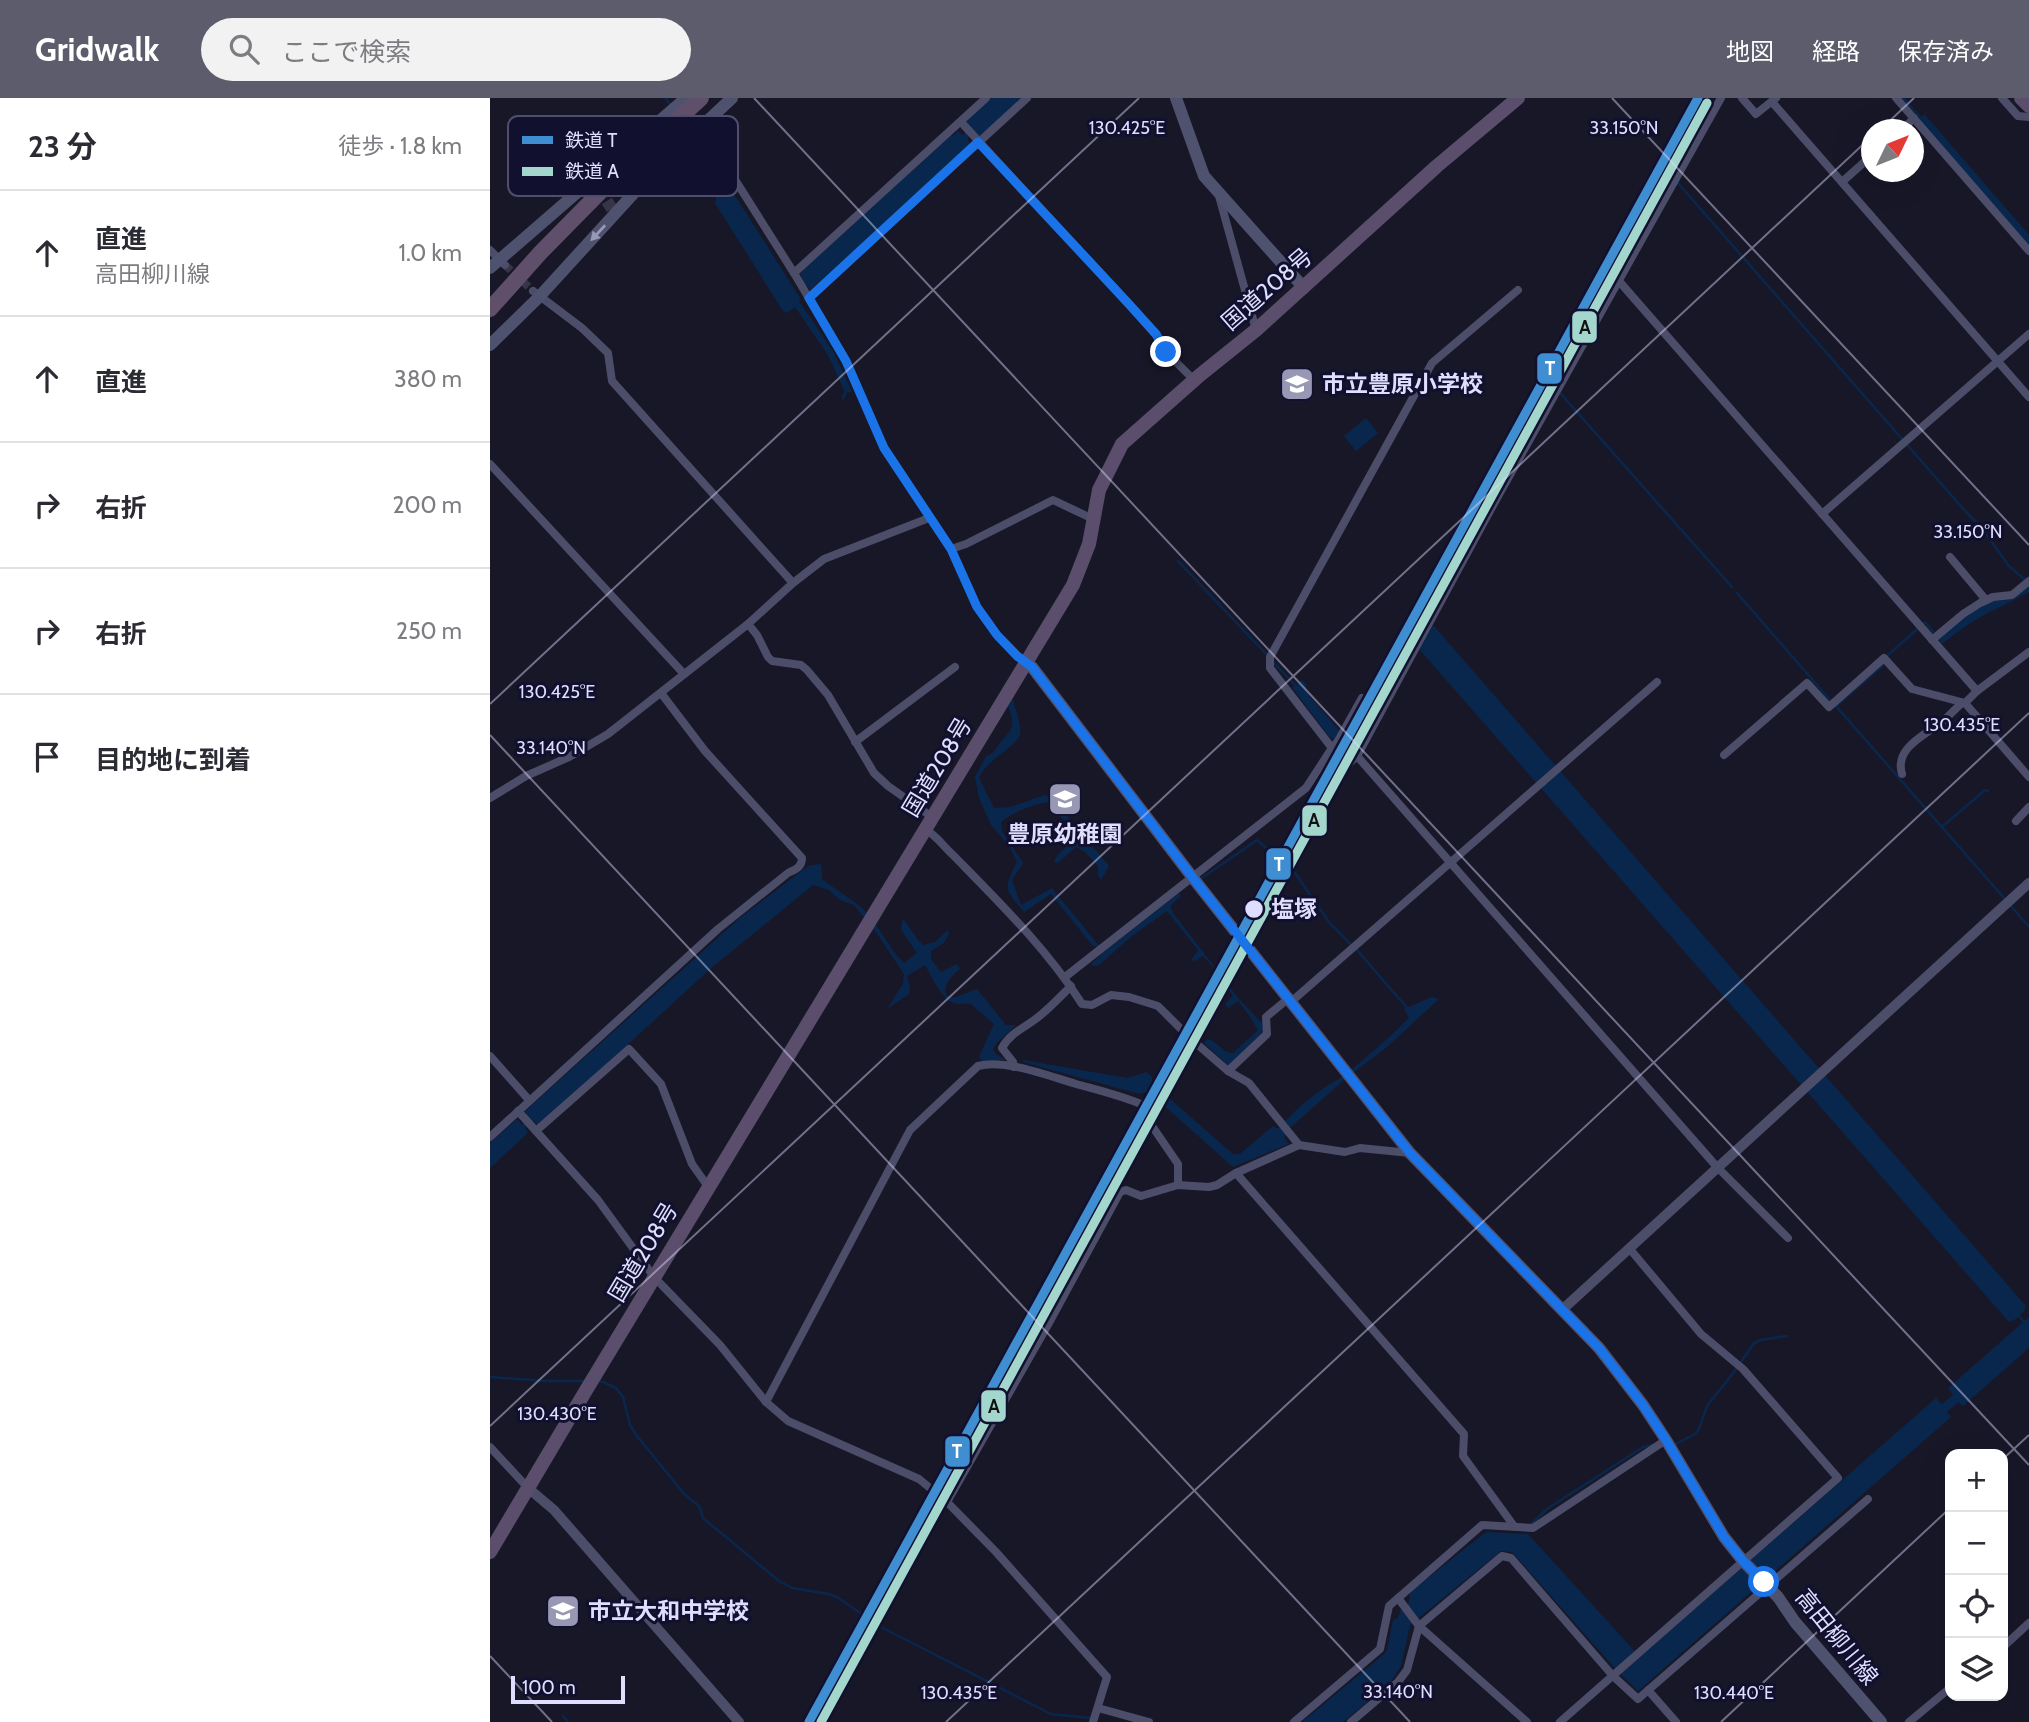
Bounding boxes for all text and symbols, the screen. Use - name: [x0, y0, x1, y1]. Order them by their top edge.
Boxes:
- search box: [201, 18, 691, 81]
- text: Gridwalk: [35, 29, 159, 69]
- icon: search: [225, 30, 263, 68]
- text: ここで検索: [281, 36, 411, 68]
- text: 地図: [1726, 37, 1774, 66]
- text: 経路: [1812, 37, 1860, 66]
- text: 保存済み: [1898, 37, 1994, 66]
- legend: [508, 116, 738, 196]
- text: 130.425°E: [1089, 117, 1165, 139]
- text: 33.150°N: [1589, 117, 1659, 139]
- north arrow: [1861, 119, 1924, 182]
- text: 23 分: [28, 128, 97, 165]
- text: 鉄道 T: [565, 129, 617, 152]
- text: 徒歩 · 1.8 km: [338, 132, 462, 160]
- text: 鉄道 A: [565, 160, 619, 183]
- text: 直進: [95, 223, 147, 255]
- one-way arrow: [590, 224, 606, 241]
- icon: ahead: [28, 234, 66, 272]
- text: 1.0 km: [398, 239, 462, 267]
- street label: 国道208号: [1216, 242, 1318, 336]
- text: 高田柳川線: [95, 260, 210, 288]
- line badge: A: [1571, 310, 1598, 344]
- text: A: [1579, 316, 1591, 339]
- route end: [1150, 336, 1181, 367]
- line badge: T: [1536, 352, 1563, 385]
- text: T: [1545, 357, 1556, 380]
- icon: ahead: [28, 360, 66, 398]
- text: 380 m: [394, 365, 462, 393]
- school or university icon: 市立豊原小学校: [1278, 365, 1316, 403]
- text: 直進: [95, 366, 147, 398]
- place label: 市立豊原小学校: [1322, 370, 1483, 398]
- icon: right: [28, 486, 66, 524]
- text: 200 m: [392, 491, 462, 519]
- text: 右折: [95, 492, 147, 524]
- text: 33.150°N: [1933, 521, 2003, 543]
- icon: right: [28, 612, 66, 650]
- text: 250 m: [396, 617, 462, 645]
- text: 右折: [95, 618, 147, 650]
- text: 130.425°E: [519, 681, 595, 703]
- street label: 国道208号: [896, 712, 978, 822]
- text: 130.435°E: [1924, 714, 2000, 736]
- text: 33.140°N: [516, 737, 586, 759]
- icon: arrive: [28, 738, 66, 776]
- text: 目的地に到着: [95, 744, 251, 776]
- school or university icon: 豊原幼稚園: [1046, 780, 1084, 818]
- line badge: A: [1301, 804, 1328, 837]
- text: A: [1308, 809, 1320, 832]
- place label: 豊原幼稚園: [1008, 820, 1123, 848]
- line badge: T: [1265, 847, 1292, 881]
- text: T: [1274, 853, 1285, 876]
- place label: 塩塚: [1271, 895, 1317, 923]
- marker: 塩塚: [1243, 898, 1265, 920]
- street label: 国道208号: [602, 1197, 684, 1307]
- line badge: A: [980, 1389, 1007, 1423]
- text: A: [988, 1395, 1000, 1418]
- text: 130.430°E: [517, 1403, 597, 1425]
- line badge: T: [944, 1435, 971, 1468]
- text: T: [952, 1440, 963, 1463]
- map controls: [1945, 1449, 2008, 1701]
- button: +: [1945, 1449, 2008, 1512]
- button: −: [1945, 1512, 2008, 1575]
- route start: [1748, 1566, 1779, 1597]
- button: locate: [1945, 1575, 2008, 1638]
- street label: 高田柳川線: [1790, 1584, 1884, 1690]
- school or university icon: 市立大和中学校: [544, 1592, 582, 1630]
- place label: 市立大和中学校: [588, 1597, 749, 1625]
- button: layers: [1945, 1638, 2008, 1701]
- scale bar: [511, 1673, 625, 1705]
- text: 100 m: [522, 1676, 576, 1699]
- text: 33.140°N: [1363, 1681, 1433, 1703]
- text: 130.435°E: [921, 1682, 997, 1704]
- text: 130.440°E: [1694, 1682, 1774, 1704]

